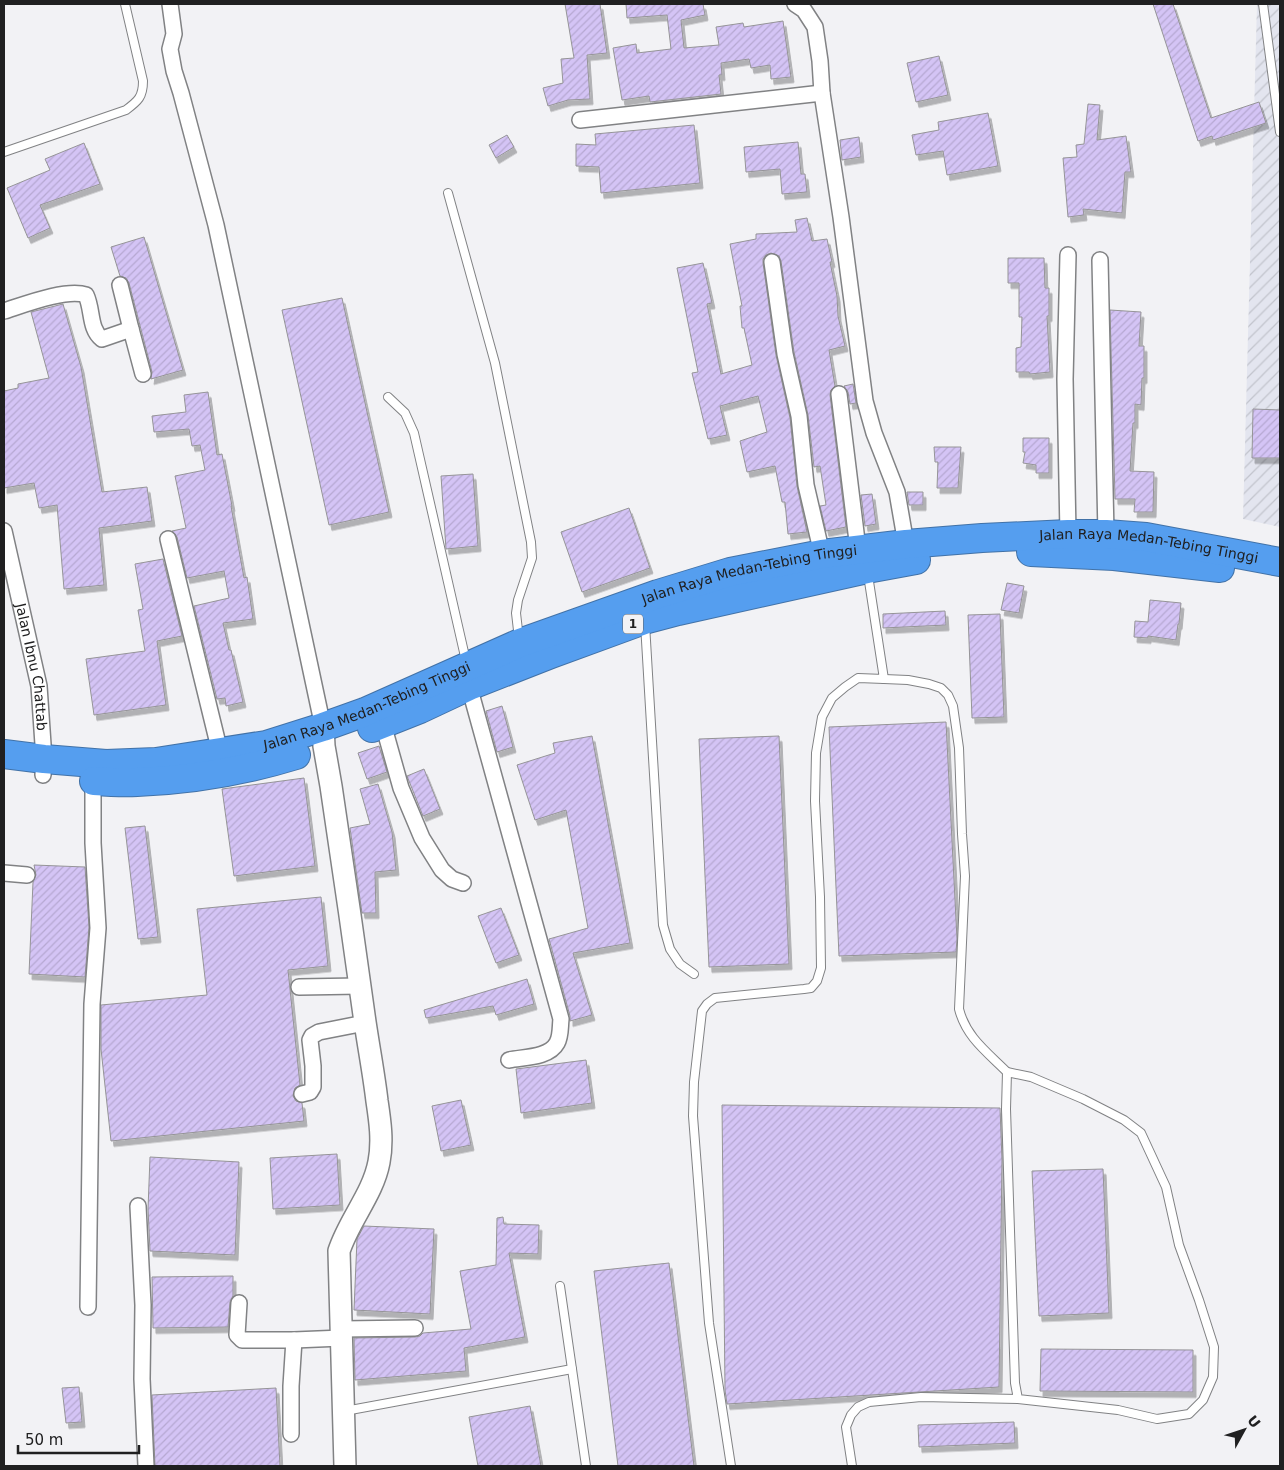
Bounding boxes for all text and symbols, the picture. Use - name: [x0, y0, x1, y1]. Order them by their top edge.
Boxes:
- street label: Jalan Raya Medan-Tebing Tinggi: [1038, 526, 1260, 566]
- street label: Jalan Raya Medan-Tebing Tinggi: [638, 542, 858, 608]
- street label: Jalan Ibnu Chattab: [12, 601, 50, 731]
- road number: 1: [623, 614, 643, 634]
- street label: Jalan Raya Medan-Tebing Tinggi: [261, 658, 473, 753]
- north arrow: [1219, 1405, 1269, 1455]
- text: U: [1244, 1412, 1264, 1431]
- scale bar: [18, 1422, 139, 1454]
- text: 50 m: [25, 1431, 63, 1449]

